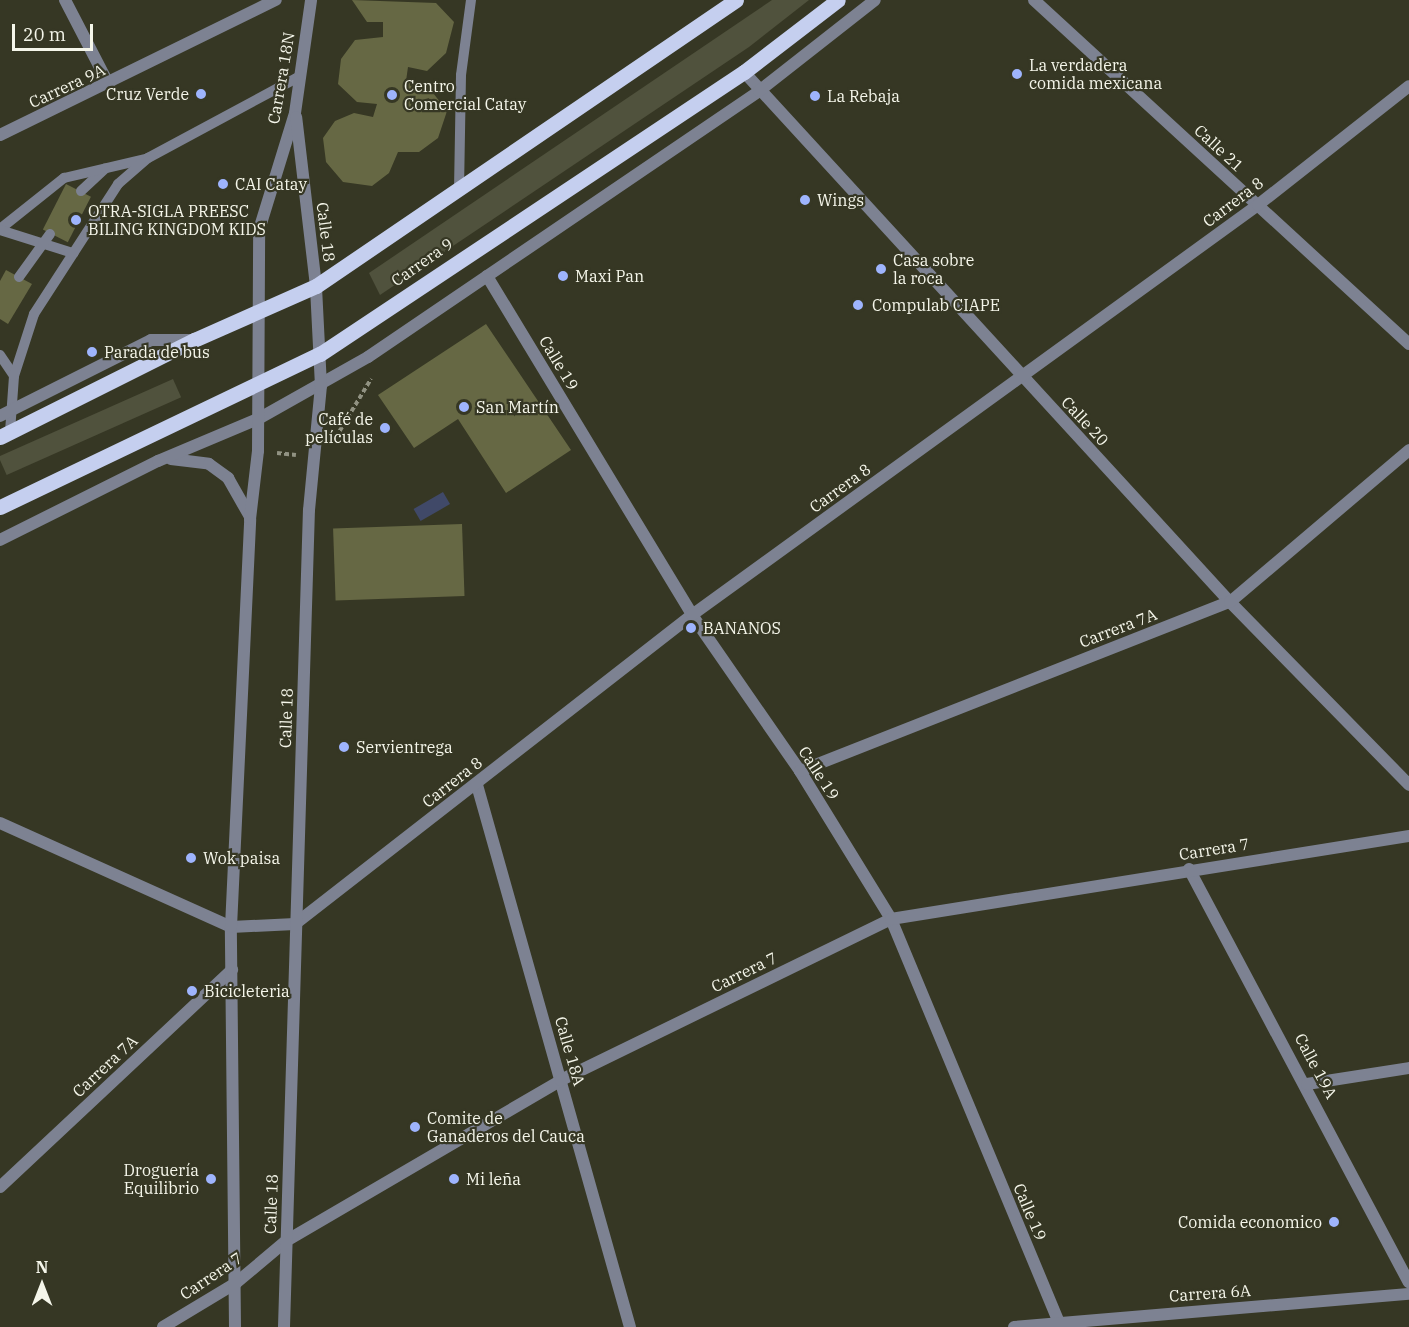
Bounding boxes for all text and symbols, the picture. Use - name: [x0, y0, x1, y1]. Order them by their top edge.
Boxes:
- scale bar: [15, 12, 96, 50]
- text: 20 m: [23, 23, 66, 46]
- street label: Carrera 18N: [263, 31, 299, 125]
- place label: La verdadera comida mexicana: [1029, 55, 1162, 93]
- street label: Carrera 9A: [26, 60, 108, 112]
- marker: La verdadera comida mexicana: [1010, 67, 1024, 81]
- place label: Centro Comercial Catay: [404, 76, 526, 114]
- place label: Cruz Verde: [106, 84, 189, 104]
- place label: La Rebaja: [827, 86, 900, 106]
- marker: Cruz Verde: [194, 87, 208, 101]
- marker: Centro Comercial Catay: [385, 88, 399, 102]
- marker: La Rebaja: [808, 89, 822, 103]
- street label: Calle 21: [1190, 121, 1248, 175]
- street label: Carrera 8: [1199, 173, 1267, 231]
- place label: CAI Catay: [235, 174, 307, 194]
- marker: CAI Catay: [216, 177, 230, 191]
- place label: Wings: [817, 190, 864, 210]
- marker: Wings: [798, 193, 812, 207]
- place label: OTRA-SIGLA PREESC BILING KINGDOM KIDS: [88, 201, 266, 239]
- street label: Calle 18: [313, 201, 339, 263]
- marker: OTRA-SIGLA PREESC BILING KINGDOM KIDS: [69, 213, 83, 227]
- street label: Carrera 9: [387, 234, 457, 290]
- place label: Casa sobre la roca: [893, 250, 974, 288]
- marker: Casa sobre la roca: [874, 262, 888, 276]
- place label: Maxi Pan: [575, 266, 644, 286]
- marker: Maxi Pan: [556, 269, 570, 283]
- place label: Compulab CIAPE: [872, 295, 1000, 315]
- marker: Compulab CIAPE: [849, 296, 867, 314]
- street label: Calle 19: [535, 332, 583, 394]
- place label: Parada de bus: [104, 342, 210, 362]
- marker: Parada de bus: [85, 345, 99, 359]
- street label: Calle 20: [1058, 392, 1112, 450]
- place label: San Martín: [476, 397, 559, 417]
- marker: San Martín: [457, 400, 471, 414]
- place label: Café de películas: [305, 409, 373, 447]
- marker: Café de películas: [378, 421, 392, 435]
- street label: Carrera 8: [806, 459, 874, 517]
- street label: Carrera 7A: [1076, 604, 1160, 652]
- place label: BANANOS: [703, 618, 781, 638]
- marker: BANANOS: [684, 621, 698, 635]
- street label: Calle 18: [275, 688, 297, 748]
- place label: Servientrega: [356, 737, 453, 757]
- marker: Servientrega: [337, 740, 351, 754]
- street label: Calle 19: [795, 743, 843, 803]
- street label: Carrera 8: [418, 753, 486, 811]
- street label: Carrera 7: [1178, 834, 1250, 864]
- place label: Wok paisa: [203, 848, 280, 868]
- marker: Wok paisa: [184, 851, 198, 865]
- street label: Carrera 7: [708, 948, 780, 996]
- place label: Bicicleteria: [204, 981, 290, 1001]
- marker: Bicicleteria: [185, 984, 199, 998]
- street label: Calle 18A: [551, 1014, 589, 1088]
- street label: Calle 19A: [1291, 1030, 1341, 1102]
- street label: Carrera 7A: [69, 1031, 141, 1101]
- place label: Comite de Ganaderos del Cauca: [427, 1108, 585, 1146]
- marker: Comite de Ganaderos del Cauca: [408, 1120, 422, 1134]
- place label: Droguería Equilibrio: [124, 1160, 199, 1198]
- place label: Mi leña: [466, 1169, 521, 1189]
- marker: Droguería Equilibrio: [204, 1172, 218, 1186]
- marker: Mi leña: [447, 1172, 461, 1186]
- street label: Calle 18: [260, 1174, 282, 1234]
- street label: Calle 19: [1009, 1181, 1051, 1243]
- place label: Comida economico: [1178, 1212, 1322, 1232]
- marker: Comida economico: [1327, 1215, 1341, 1229]
- street label: Carrera 7: [176, 1248, 246, 1304]
- north arrow: [12, 1255, 72, 1315]
- text: N: [36, 1257, 48, 1277]
- street label: Carrera 6A: [1169, 1281, 1251, 1305]

